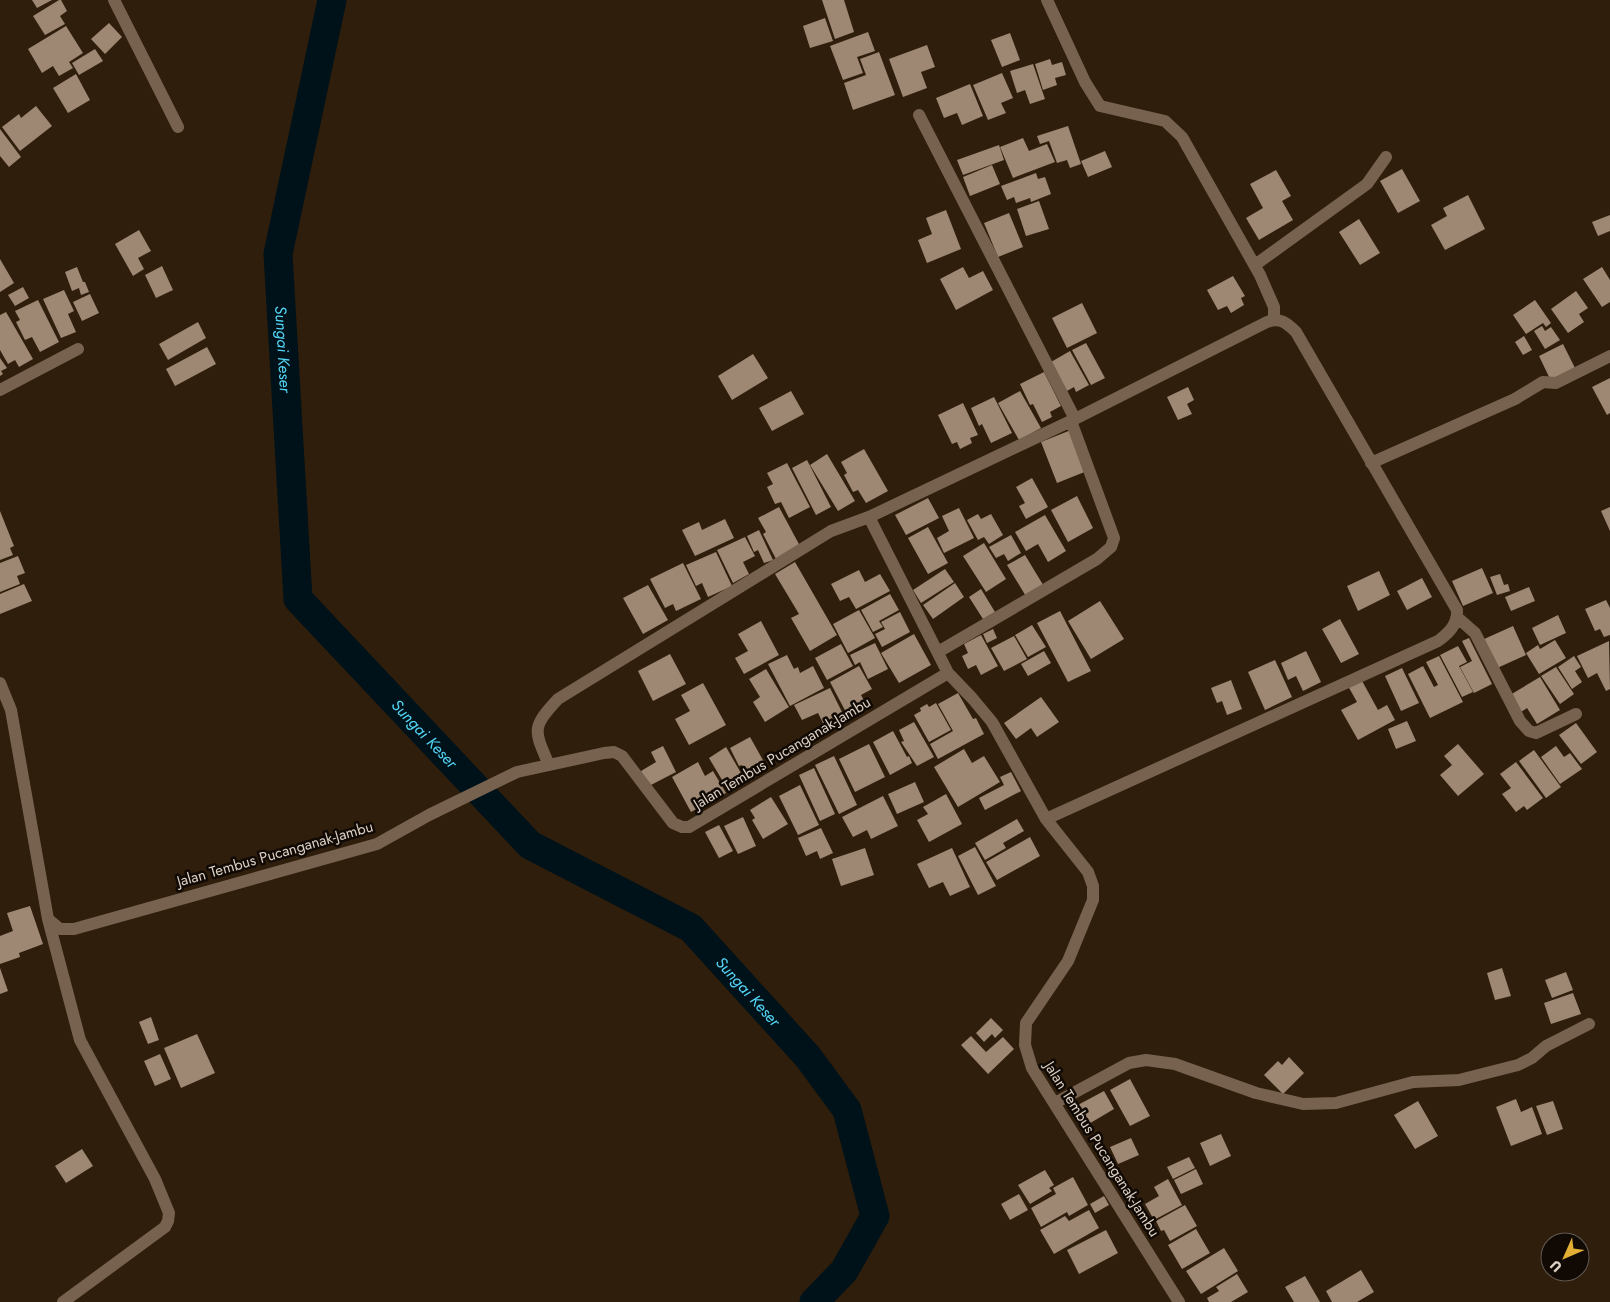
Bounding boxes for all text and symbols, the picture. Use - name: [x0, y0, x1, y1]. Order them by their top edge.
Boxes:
- water label: Sungai Keser: [270, 305, 298, 395]
- street label: Jalan Tembus Pucanganak-Jambu: [687, 691, 875, 816]
- water label: Sungai Keser: [386, 694, 464, 774]
- street label: Jalan Tembus Pucanganak-Jambu: [172, 815, 376, 893]
- water label: Sungai Keser: [711, 951, 787, 1033]
- street label: Jalan Tembus Pucanganak-Jambu: [1038, 1055, 1165, 1241]
- north arrow: [1540, 1232, 1590, 1282]
- text: U: [1545, 1256, 1566, 1277]

